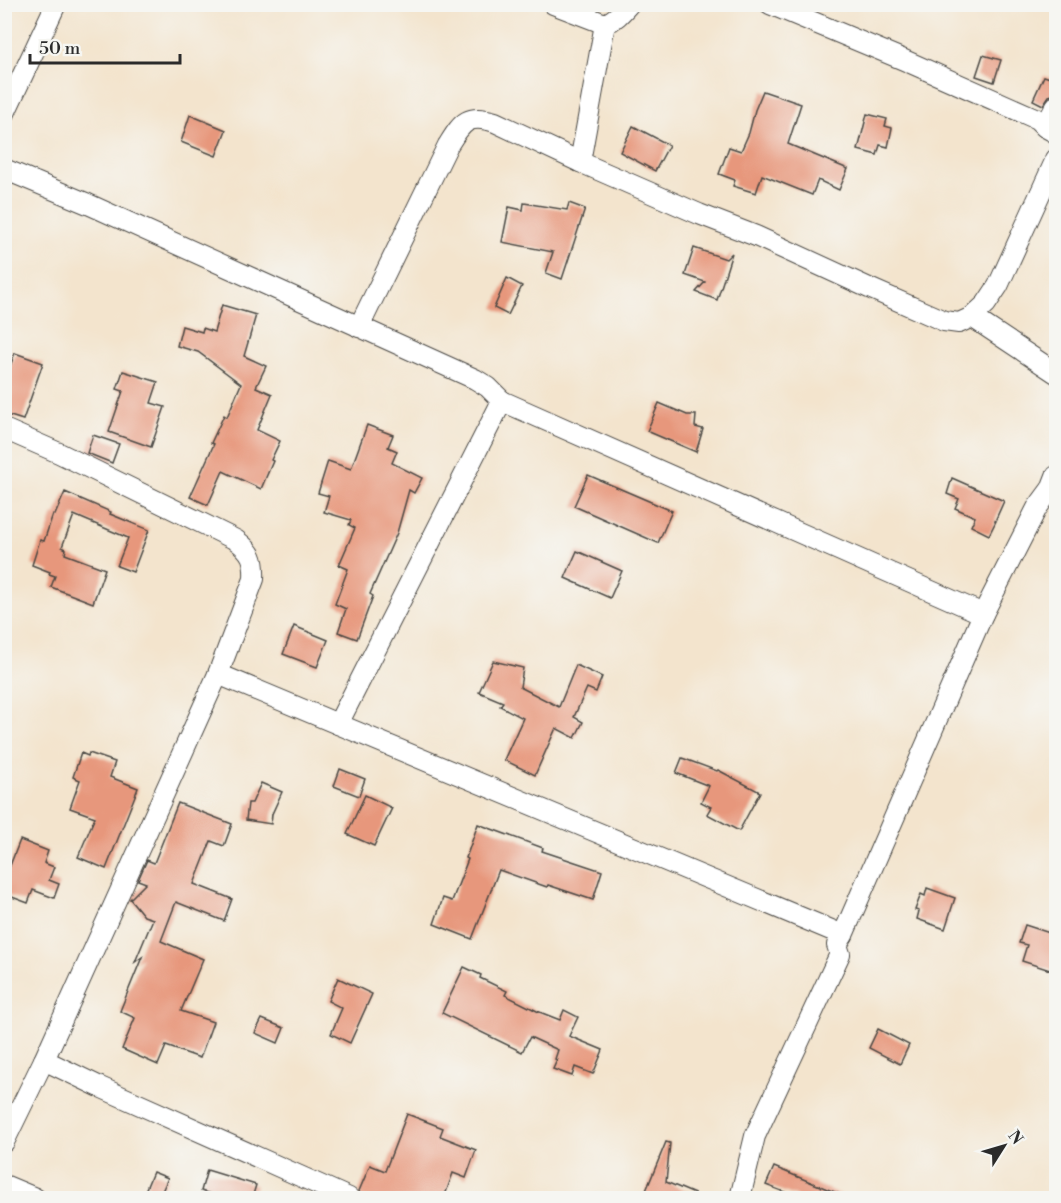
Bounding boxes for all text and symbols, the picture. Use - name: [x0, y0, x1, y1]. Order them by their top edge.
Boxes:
- scale bar: [30, 27, 180, 65]
- text: 50 m: [39, 37, 81, 60]
- north arrow: [974, 1116, 1034, 1176]
- text: N: [1003, 1127, 1027, 1149]

